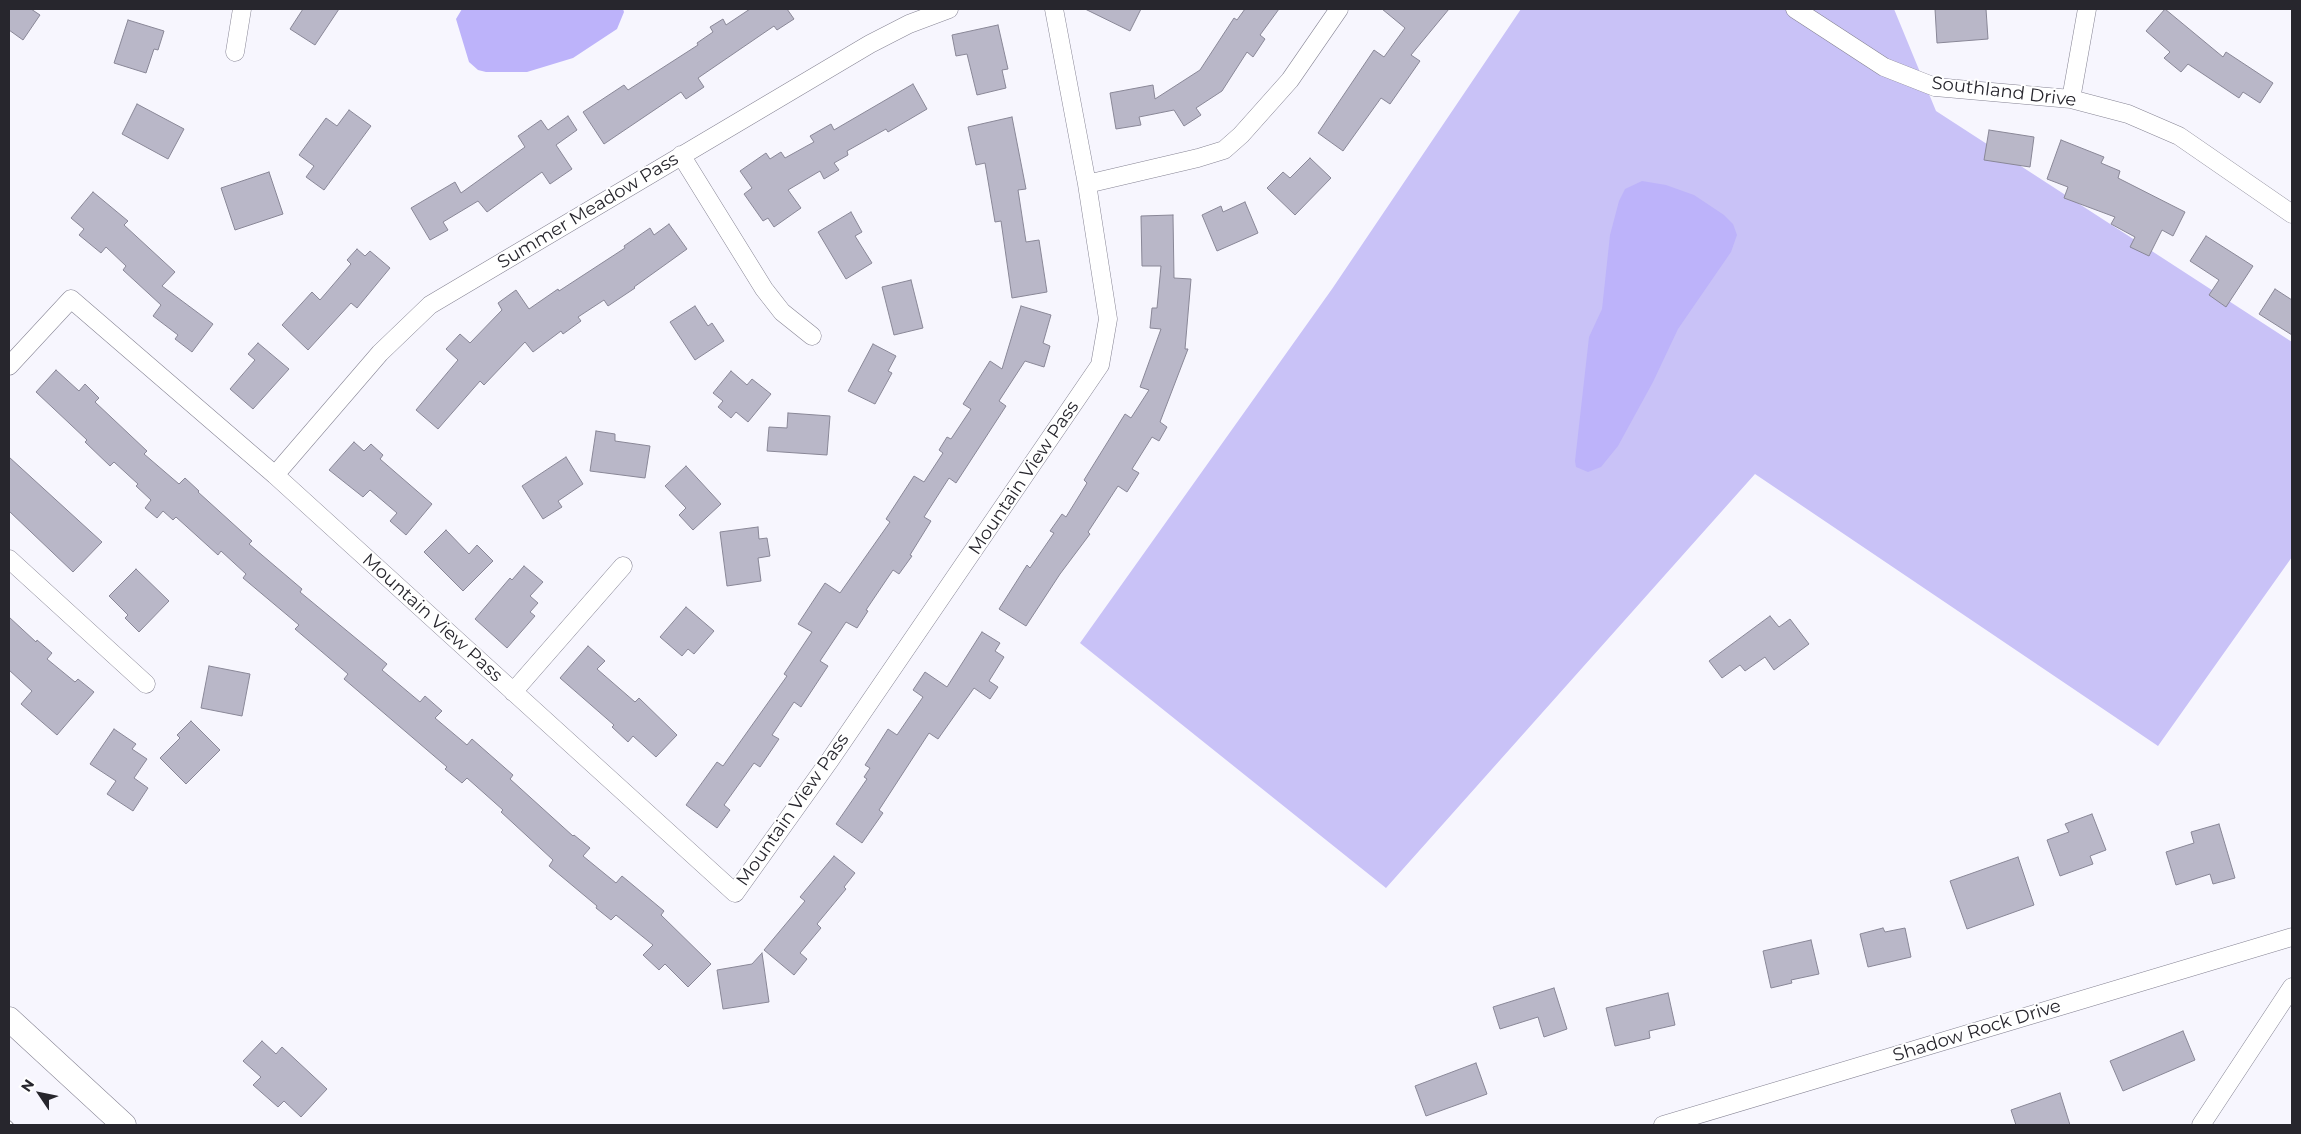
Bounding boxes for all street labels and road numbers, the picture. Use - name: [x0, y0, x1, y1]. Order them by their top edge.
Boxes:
- street label: Southland Drive: [1930, 72, 2078, 112]
- street label: Summer Meadow Pass: [494, 148, 682, 274]
- street label: Mountain View Pass: [964, 397, 1084, 559]
- street label: Mountain View Pass: [357, 549, 507, 687]
- street label: Mountain View Pass: [732, 730, 854, 890]
- street label: Shadow Rock Drive: [1890, 995, 2064, 1067]

